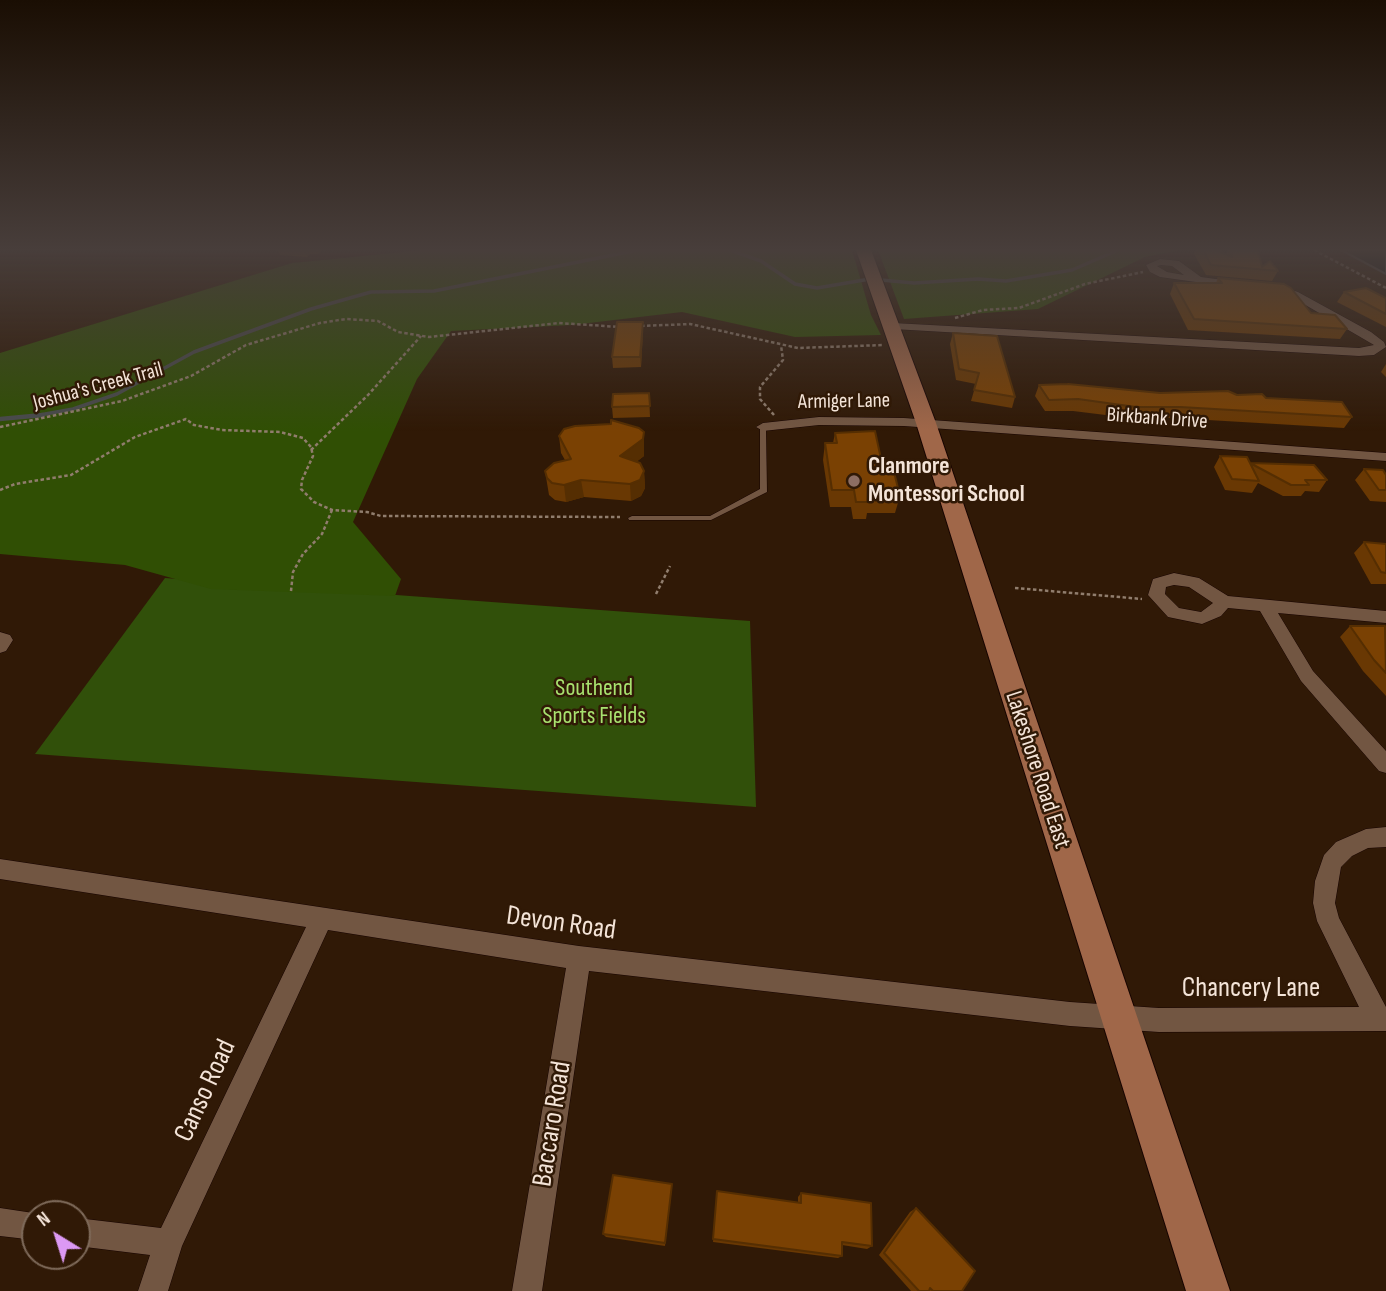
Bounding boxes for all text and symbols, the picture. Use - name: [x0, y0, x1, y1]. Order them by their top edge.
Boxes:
- street label: Joshua's Creek Trail: [30, 358, 166, 416]
- street label: Armiger Lane: [798, 389, 890, 415]
- street label: Birkbank Drive: [1106, 403, 1208, 435]
- place label: Clanmore Montessori School: [868, 453, 1025, 509]
- marker: Clanmore Montessori School: [846, 473, 862, 489]
- park label: Southend Sports Fields: [542, 675, 646, 731]
- street label: Lakeshore Road East: [998, 688, 1076, 852]
- street label: Devon Road: [504, 900, 618, 948]
- street label: Chancery Lane: [1182, 972, 1320, 1006]
- street label: Canso Road: [168, 1035, 244, 1147]
- street label: Baccaro Road: [527, 1059, 579, 1189]
- north arrow: [21, 1200, 91, 1270]
- text: N: [33, 1207, 55, 1232]

